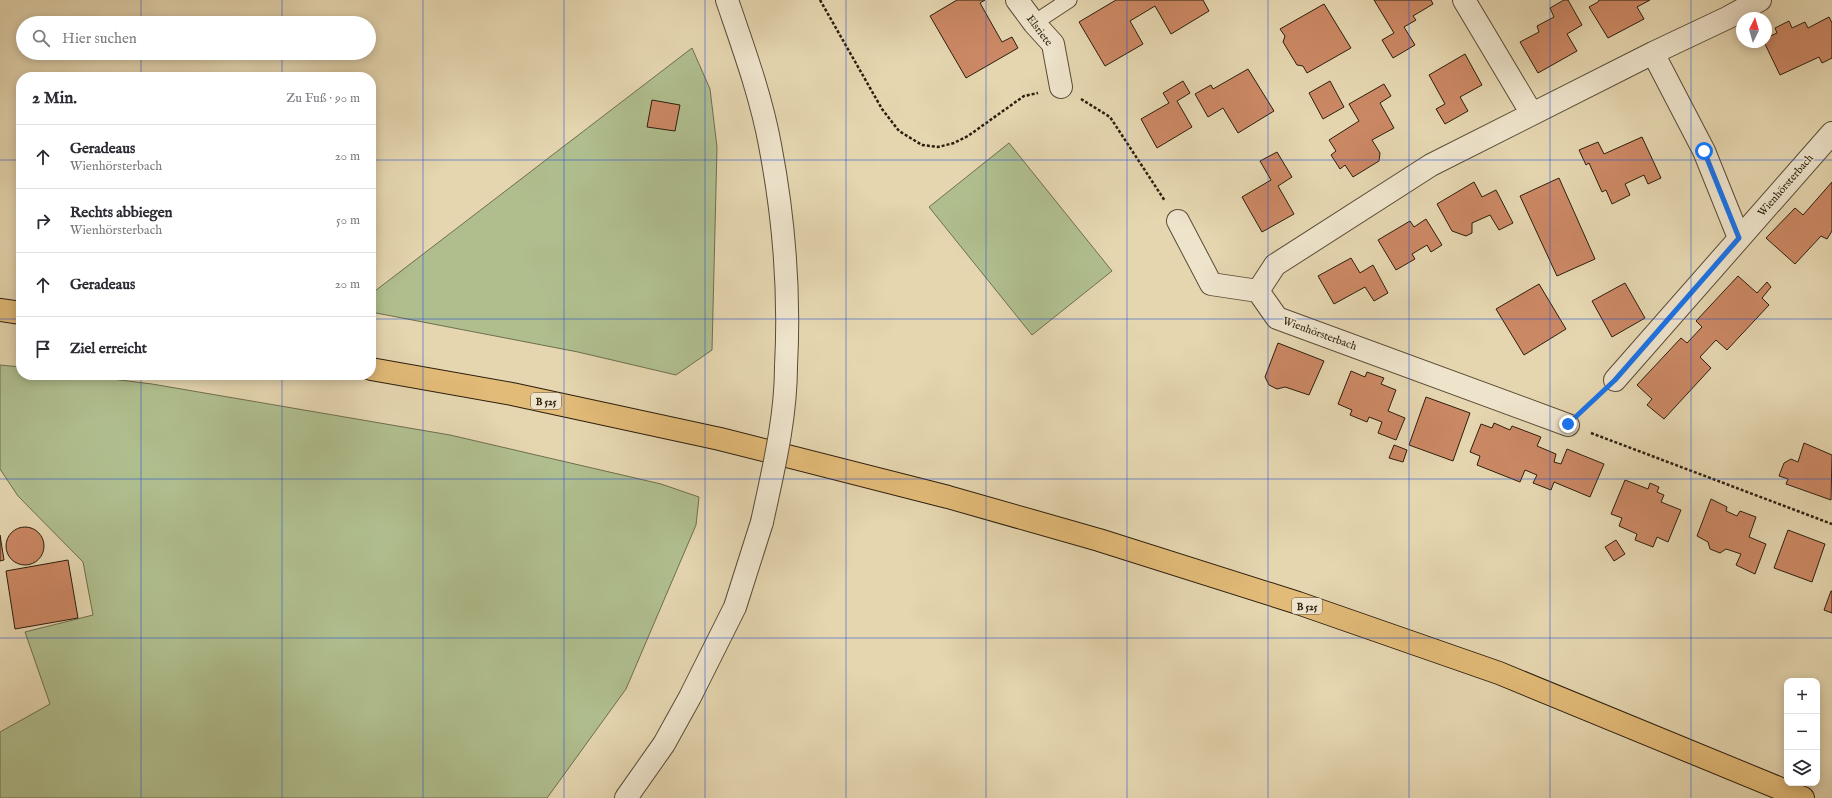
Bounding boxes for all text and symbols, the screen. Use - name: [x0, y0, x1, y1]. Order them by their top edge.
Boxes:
- street label: Elsriete: [1023, 12, 1055, 49]
- north arrow: [1736, 12, 1772, 48]
- search box: [16, 16, 376, 60]
- icon: search: [30, 27, 52, 49]
- text: Hier suchen: [62, 29, 137, 48]
- text: 2 Min.: [32, 88, 77, 109]
- text: Zu Fuß · 90 m: [286, 90, 360, 107]
- text: Geradeaus: [70, 139, 135, 158]
- route start: [1695, 142, 1713, 160]
- icon: ahead: [32, 146, 54, 168]
- text: 20 m: [335, 148, 360, 165]
- street label: Wienhörsterbach: [1755, 152, 1817, 220]
- text: Wienhörsterbach: [70, 158, 162, 175]
- text: Rechts abbiegen: [70, 203, 173, 222]
- icon: right: [32, 210, 54, 232]
- text: 50 m: [336, 212, 360, 229]
- text: Wienhörsterbach: [70, 222, 162, 239]
- icon: ahead: [32, 274, 54, 296]
- text: Geradeaus: [70, 275, 135, 294]
- text: 20 m: [335, 276, 360, 293]
- street label: Wienhörsterbach: [1281, 314, 1359, 354]
- icon: arrive: [32, 338, 54, 360]
- text: Ziel erreicht: [70, 339, 147, 358]
- road number: B 525: [531, 393, 561, 409]
- route end: [1559, 415, 1577, 433]
- road number: B 525: [1292, 598, 1322, 614]
- map controls: [1784, 678, 1820, 786]
- button: +: [1784, 678, 1820, 714]
- button: −: [1784, 714, 1820, 750]
- button: layers: [1784, 750, 1820, 786]

